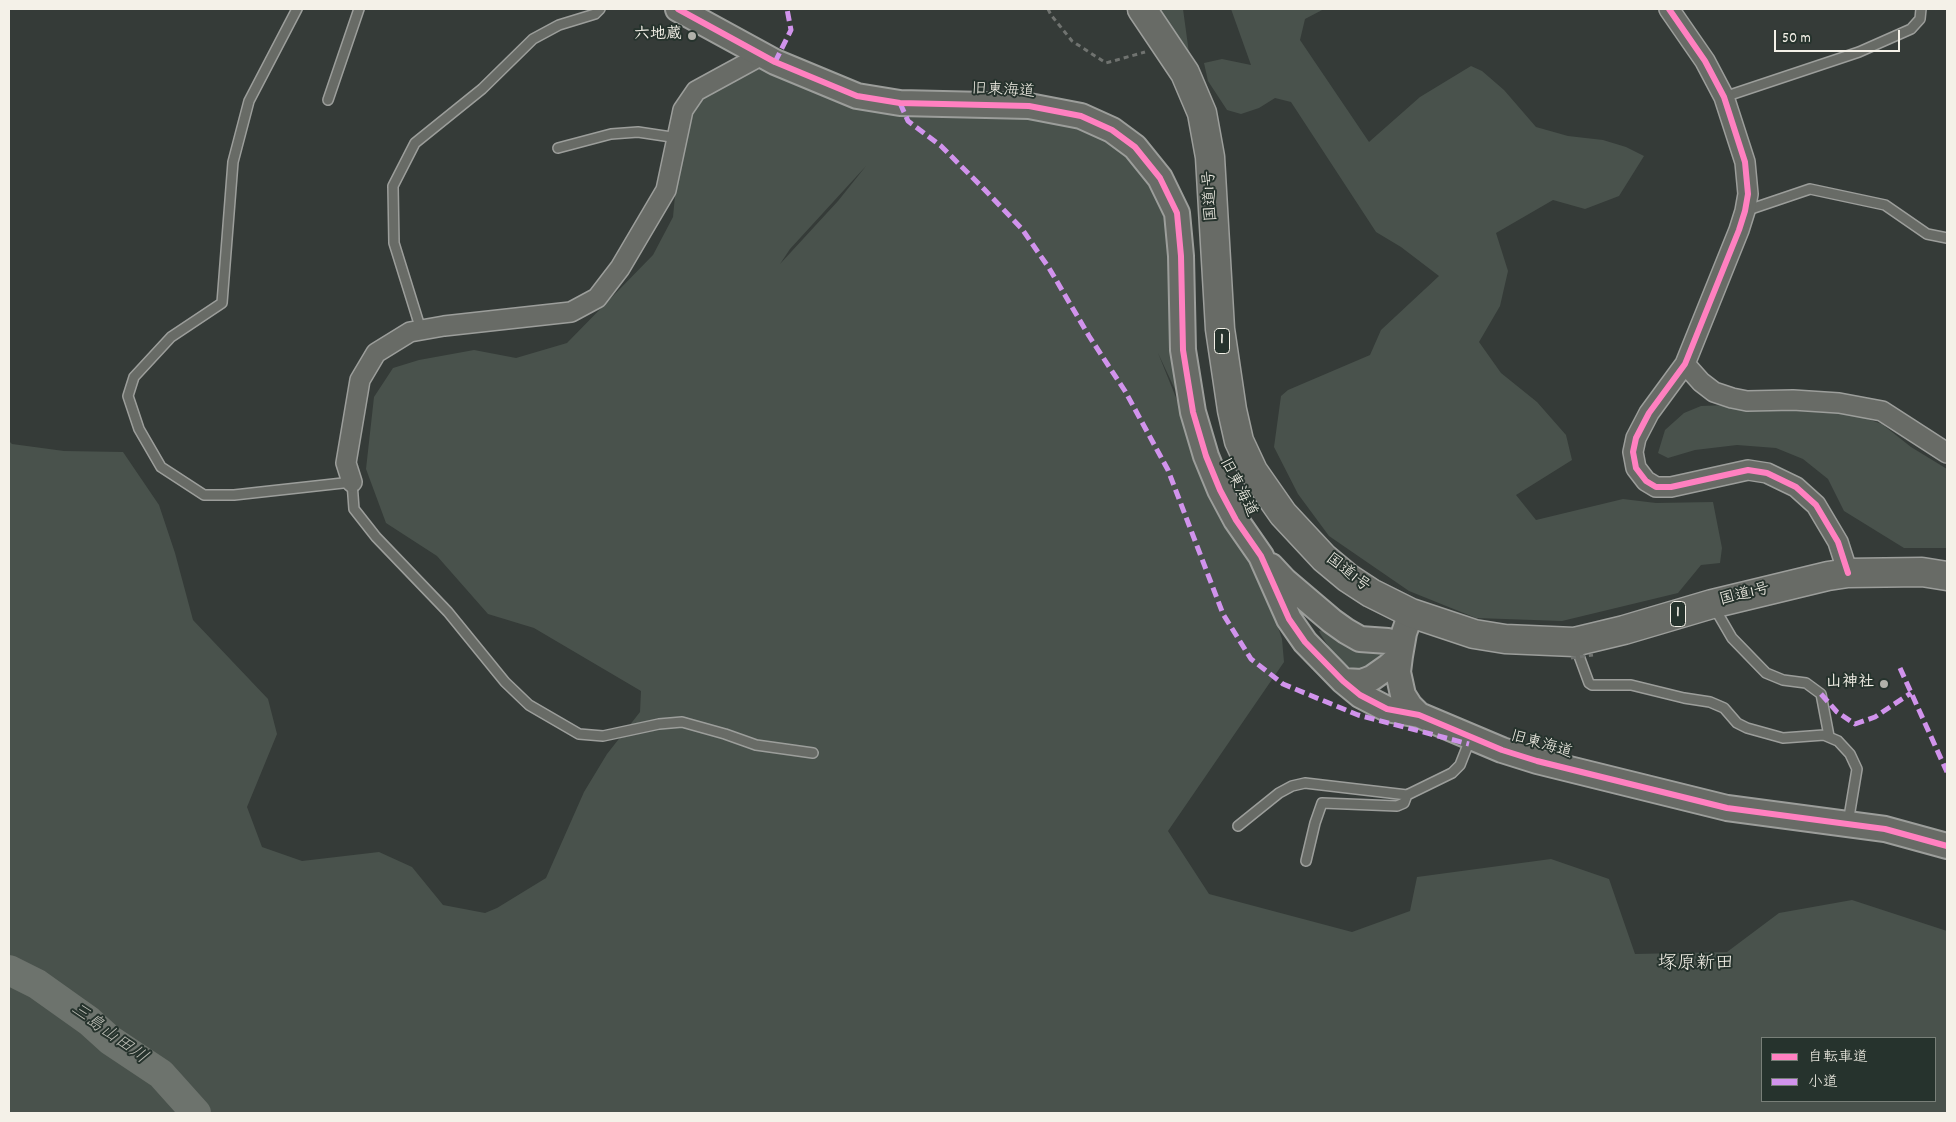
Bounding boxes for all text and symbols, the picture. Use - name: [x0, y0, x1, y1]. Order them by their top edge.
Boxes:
- scale bar: [1776, 20, 1902, 52]
- place label: 六地蔵: [634, 26, 682, 46]
- text: 50 m: [1782, 28, 1811, 50]
- marker: 六地蔵: [686, 30, 698, 42]
- street label: 旧東海道: [971, 81, 1035, 103]
- street label: 国道1号: [1201, 170, 1223, 222]
- road number: 1: [1214, 328, 1230, 354]
- street label: 旧東海道: [1214, 455, 1260, 521]
- street label: 国道1号: [1321, 551, 1373, 597]
- street label: 国道1号: [1718, 580, 1772, 612]
- road number: 1: [1670, 602, 1686, 626]
- place label: 山神社: [1826, 674, 1874, 694]
- marker: 山神社: [1878, 678, 1890, 690]
- street label: 旧東海道: [1508, 728, 1574, 764]
- district label: 塚原新田: [1658, 954, 1734, 976]
- water label: 三島山田川: [65, 1000, 151, 1070]
- legend: [1761, 1037, 1936, 1102]
- text: 自転車道: [1808, 1047, 1868, 1069]
- text: 小道: [1808, 1072, 1838, 1094]

